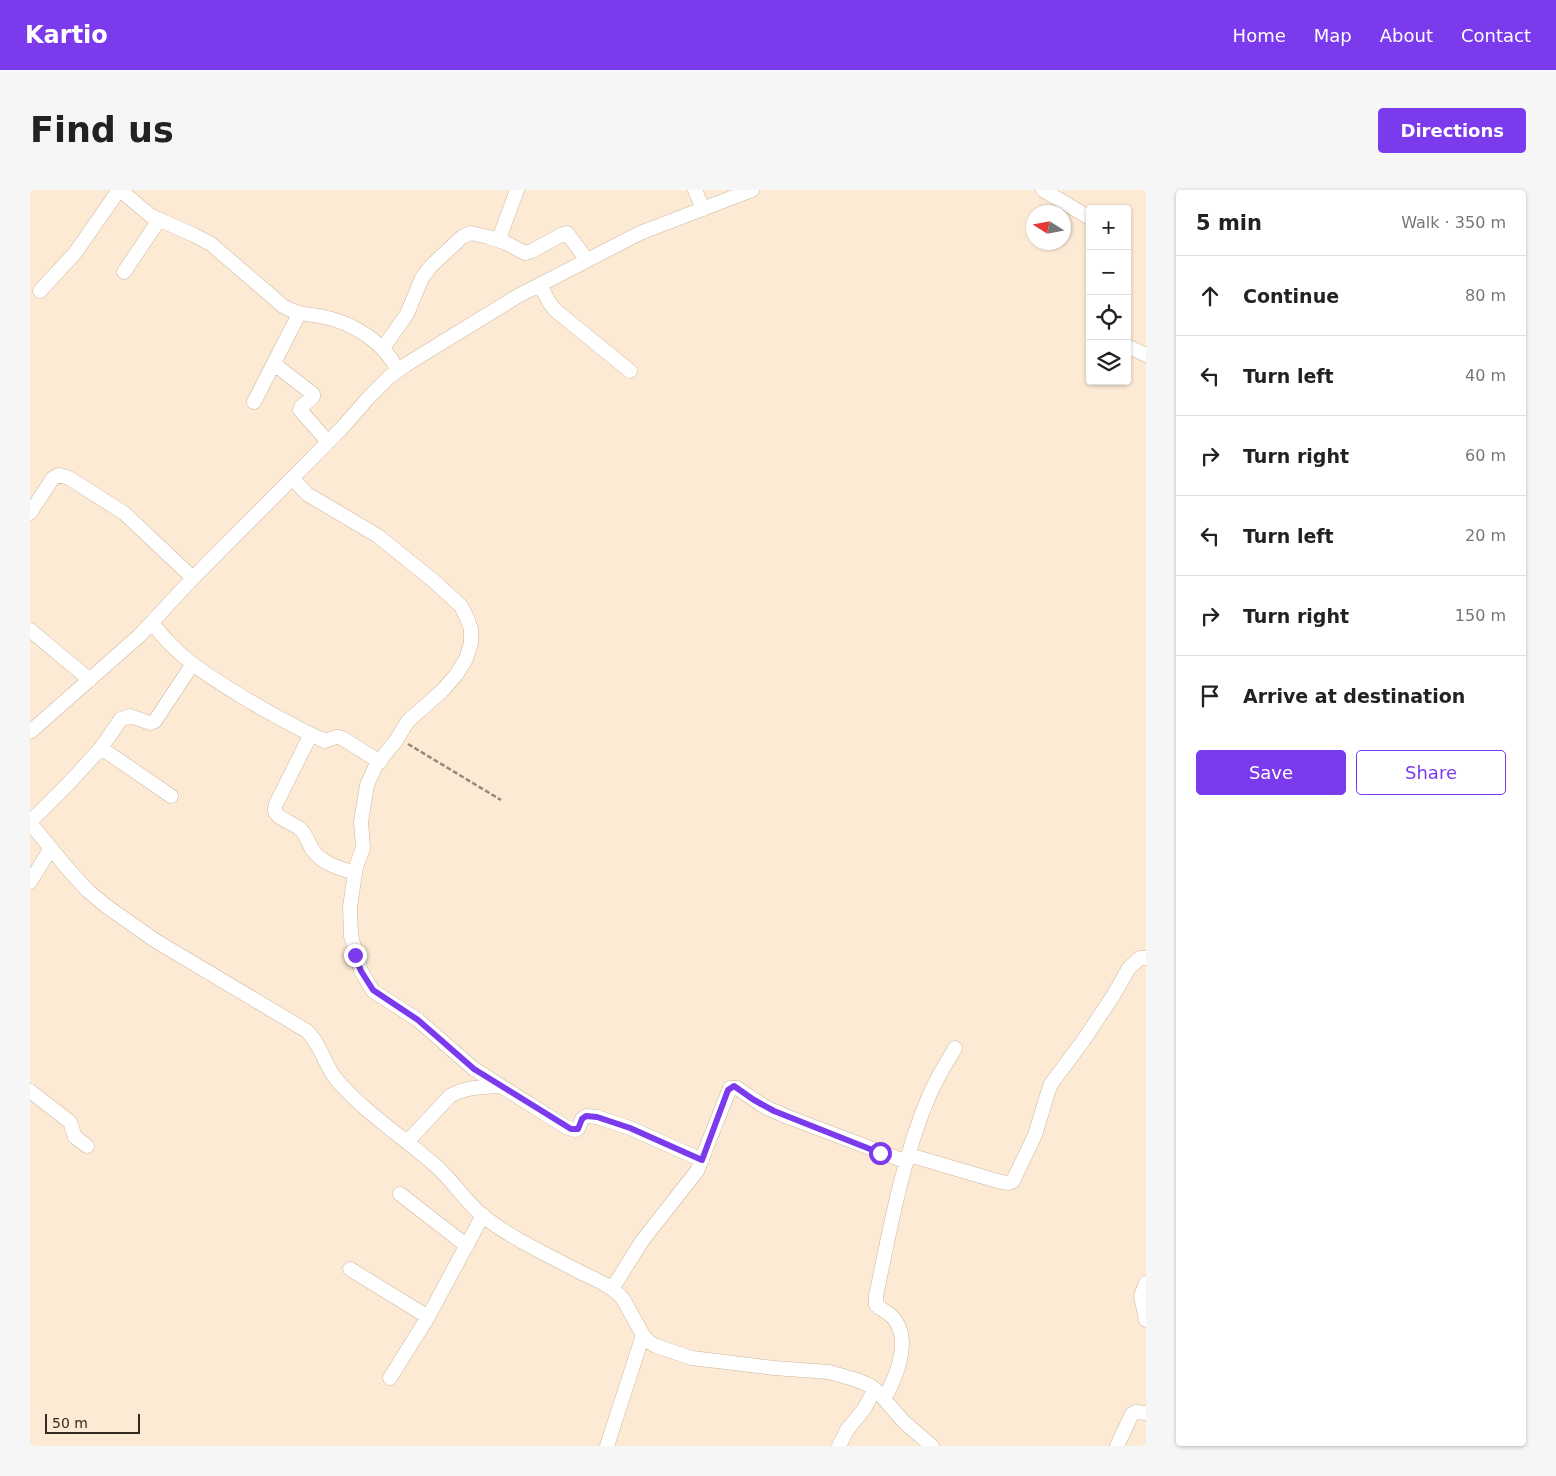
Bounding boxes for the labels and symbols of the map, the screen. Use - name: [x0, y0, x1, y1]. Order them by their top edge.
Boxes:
- north arrow: [1026, 205, 1071, 250]
- route end: [344, 944, 367, 967]
- route start: [869, 1142, 892, 1165]
- scale bar: [45, 1411, 140, 1434]

